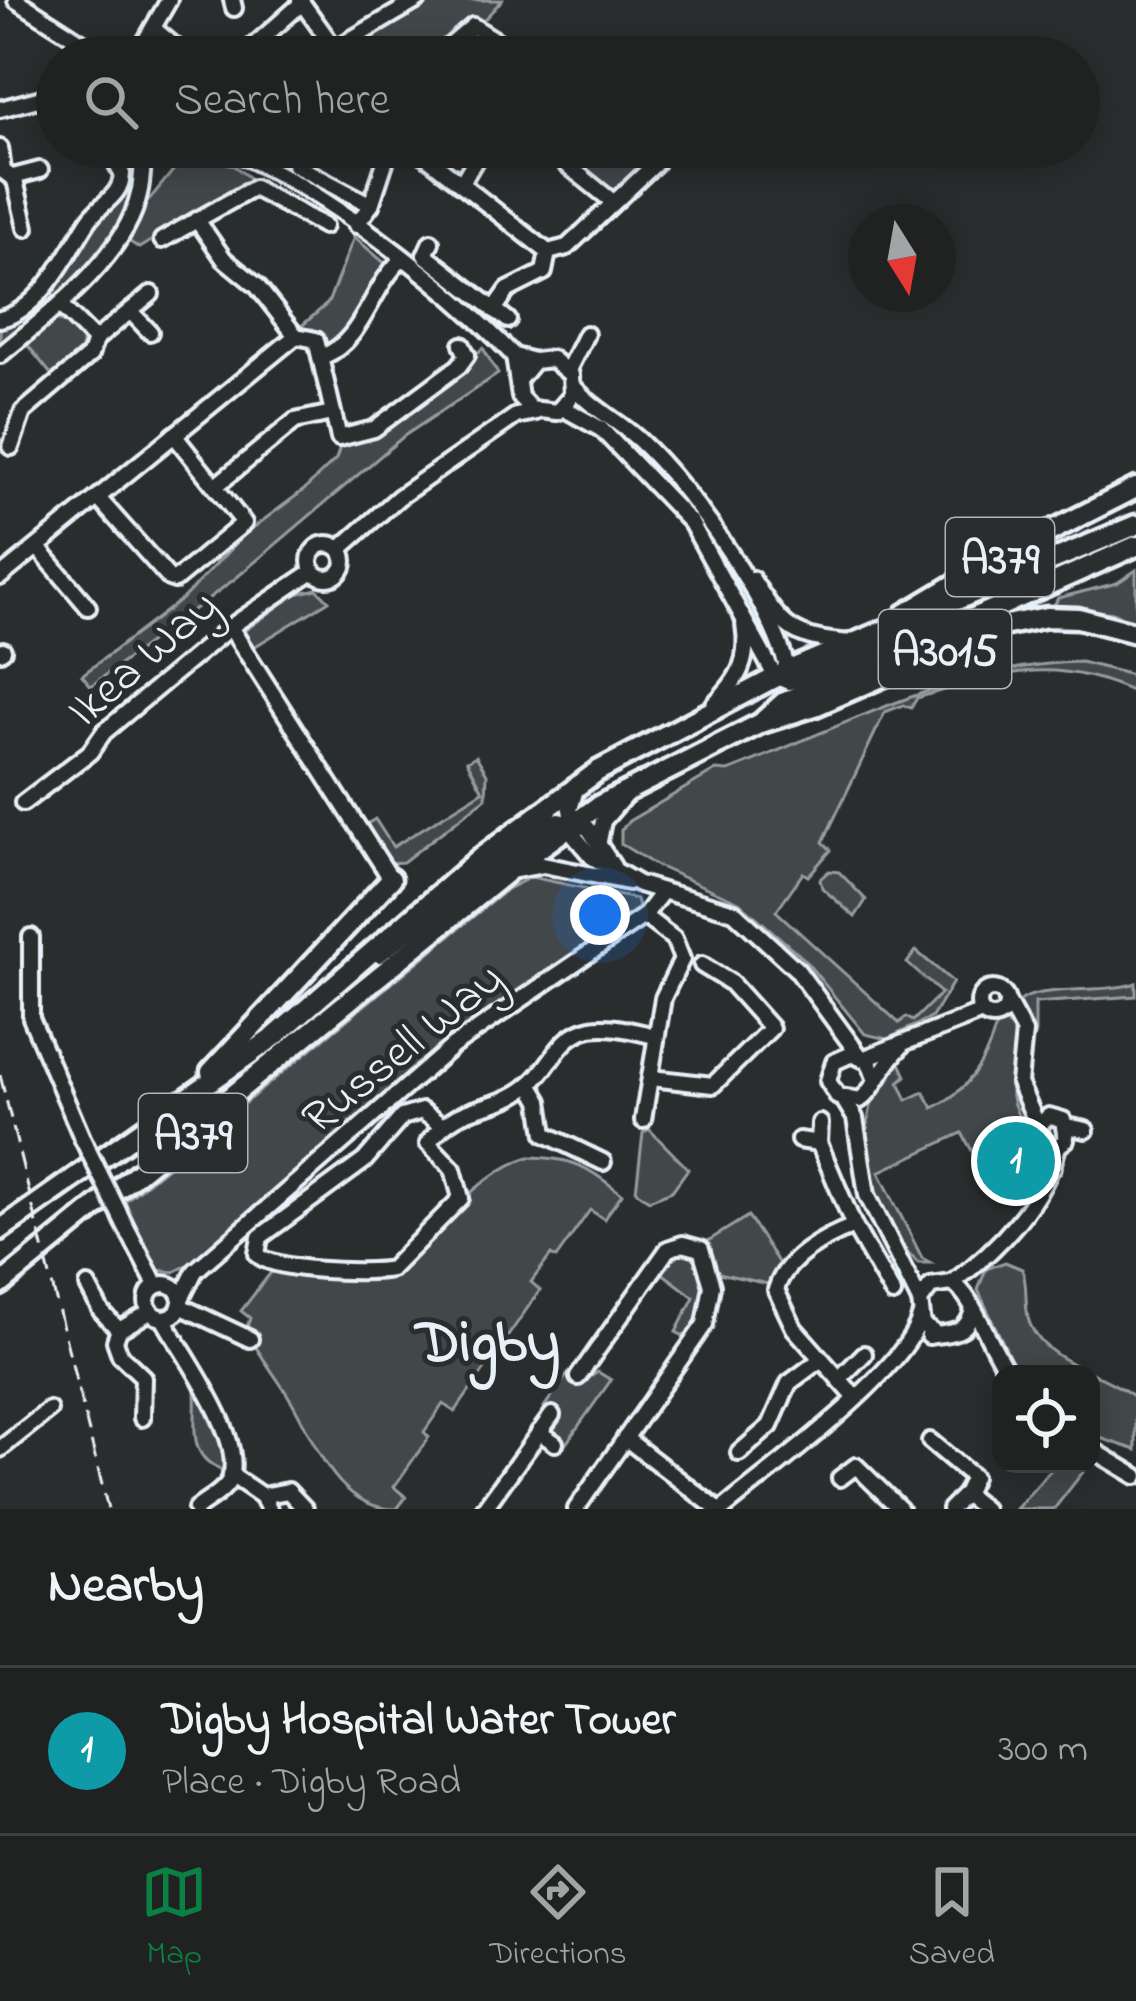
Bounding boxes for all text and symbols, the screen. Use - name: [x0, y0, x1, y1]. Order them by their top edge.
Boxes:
- search box: [36, 36, 1100, 168]
- icon: search: [78, 69, 144, 135]
- text: Search here: [174, 69, 390, 135]
- north arrow: [848, 204, 956, 312]
- road number: A379: [946, 518, 1054, 596]
- street label: Ikea Way: [53, 574, 236, 746]
- road number: A3015: [879, 610, 1011, 688]
- your location: [570, 885, 630, 945]
- street label: Russell Way: [288, 946, 520, 1153]
- road number: A379: [139, 1094, 247, 1172]
- pin: 1: [977, 1116, 1055, 1206]
- district label: Digby: [413, 1302, 560, 1390]
- map controls: [992, 1365, 1100, 1473]
- button: locate: [992, 1365, 1100, 1473]
- text: Nearby: [48, 1550, 204, 1625]
- text: Digby Hospital Water Tower: [162, 1689, 676, 1755]
- text: 1: [81, 1722, 93, 1779]
- text: 300 m: [998, 1722, 1088, 1779]
- text: Place · Digby Road: [162, 1755, 461, 1812]
- tab: Map: [141, 1859, 207, 1979]
- tab: Directions: [489, 1859, 626, 1979]
- tab: Saved: [909, 1859, 995, 1979]

